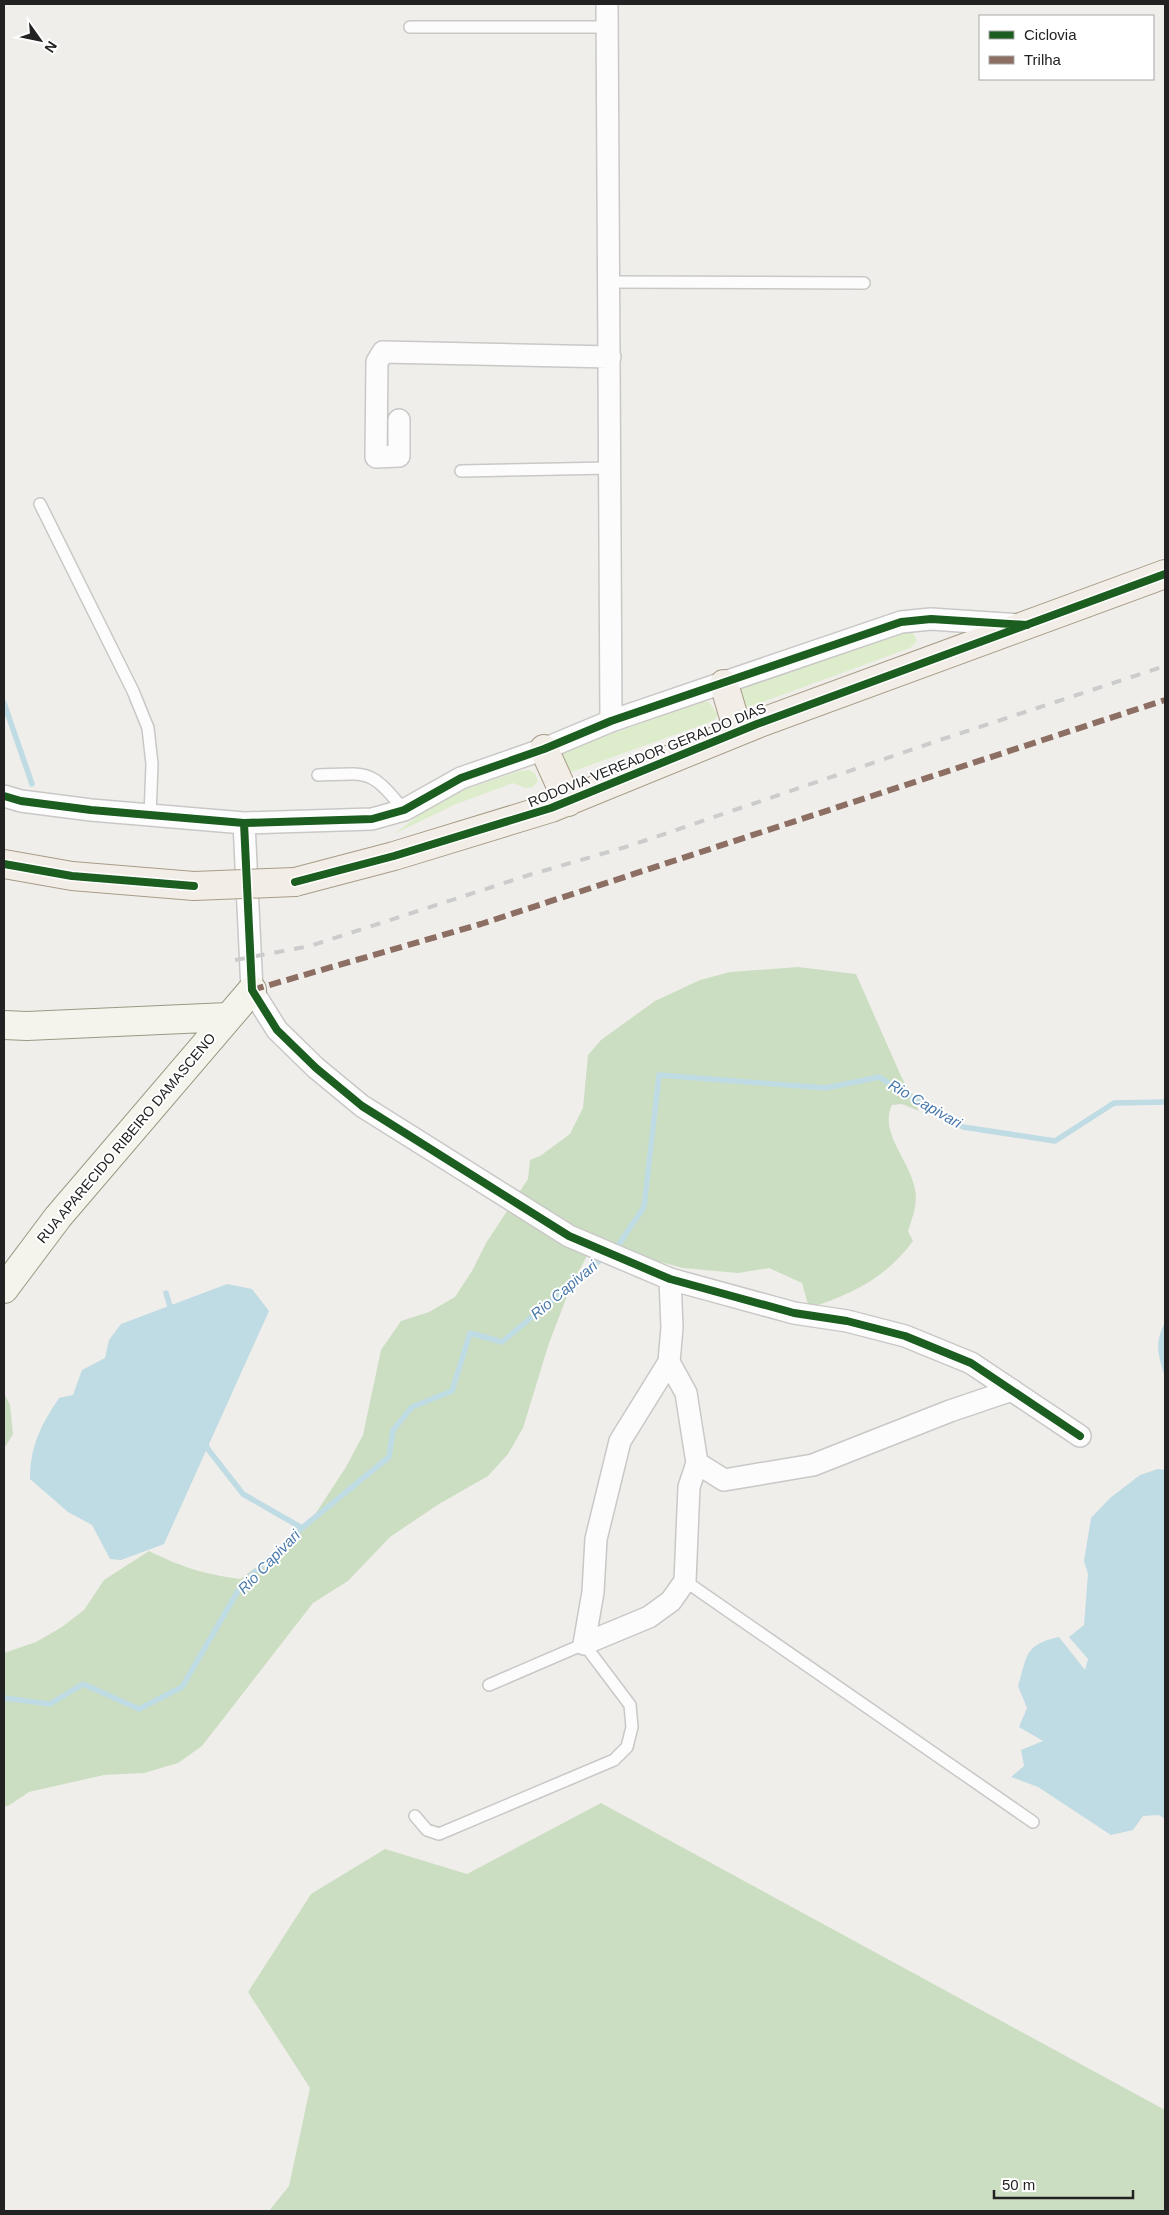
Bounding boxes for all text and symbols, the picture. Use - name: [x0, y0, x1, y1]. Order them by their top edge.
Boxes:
- north arrow: [15, 15, 65, 65]
- legend: [979, 15, 1154, 80]
- text: Ciclovia: [1024, 26, 1077, 43]
- text: N: [41, 38, 60, 56]
- text: Trilha: [1024, 51, 1062, 68]
- street label: RODOVIA VEREADOR GERALDO DIAS: [526, 700, 768, 810]
- street label: RUA APARECIDO RIBEIRO DAMASCENO: [33, 1030, 219, 1246]
- water label: Rio Capivari: [886, 1076, 965, 1132]
- water label: Rio Capivari: [527, 1256, 601, 1322]
- water label: Rio Capivari: [234, 1526, 304, 1597]
- scale bar: [994, 2168, 1133, 2200]
- text: 50 m: [1002, 2176, 1035, 2193]

